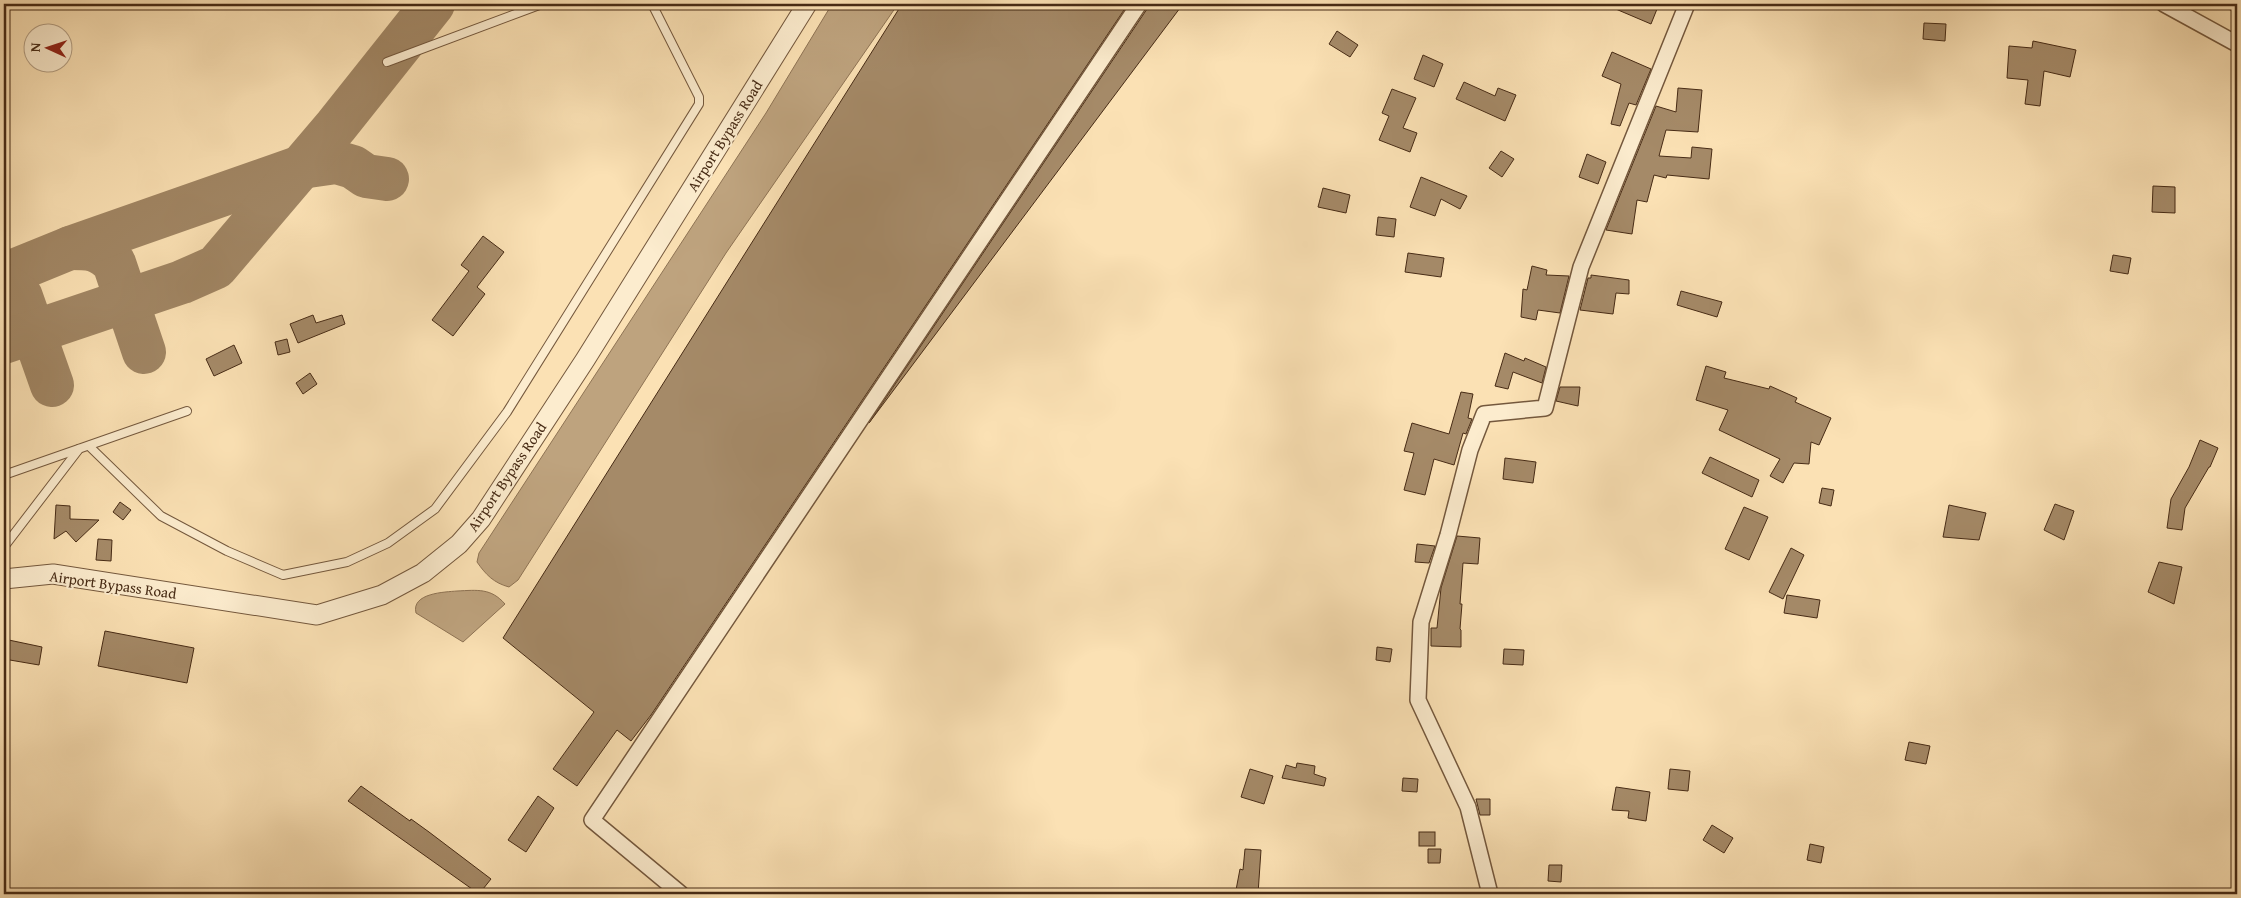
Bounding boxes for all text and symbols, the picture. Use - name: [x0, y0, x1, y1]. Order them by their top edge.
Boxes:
- north arrow: [22, 22, 72, 72]
- text: N: [25, 41, 45, 53]
- street label: Airport Bypass Road: [682, 76, 767, 195]
- street label: Airport Bypass Road: [462, 418, 551, 536]
- street label: Airport Bypass Road: [48, 565, 178, 604]

